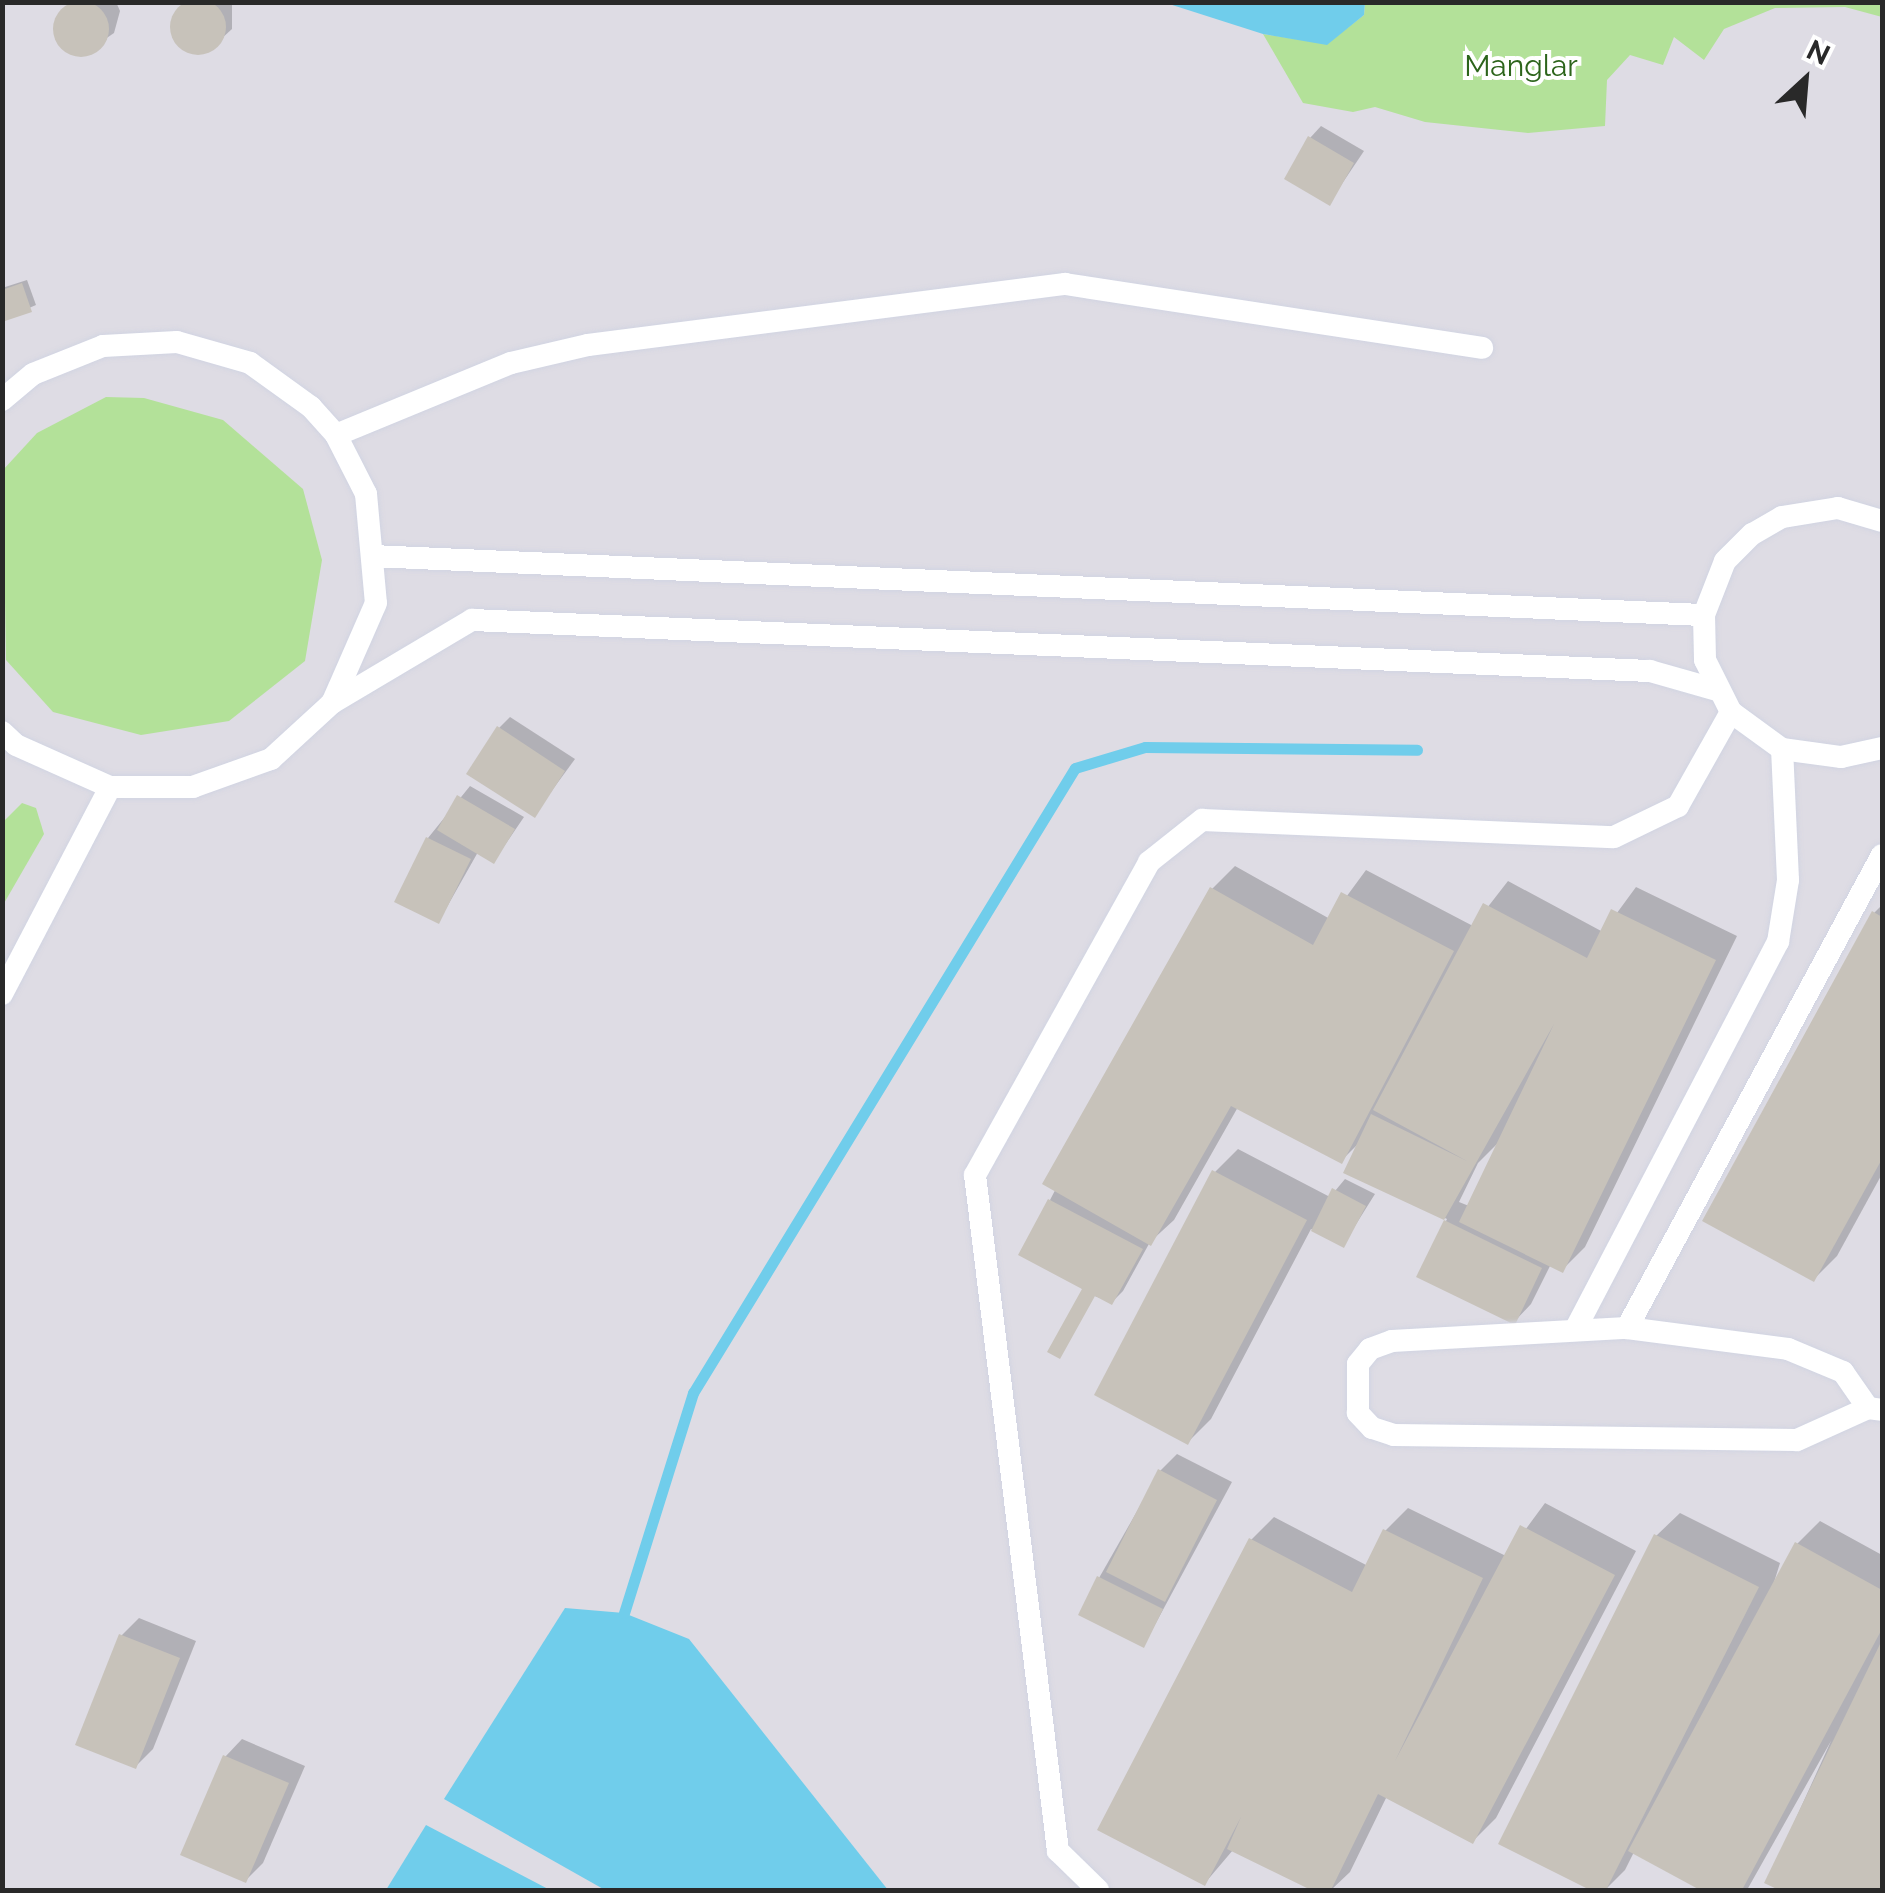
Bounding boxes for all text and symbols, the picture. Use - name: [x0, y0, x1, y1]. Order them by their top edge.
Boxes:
- north arrow: [1755, 30, 1855, 130]
- text: N: [1802, 33, 1835, 72]
- park label: Manglar: [1464, 48, 1578, 84]

